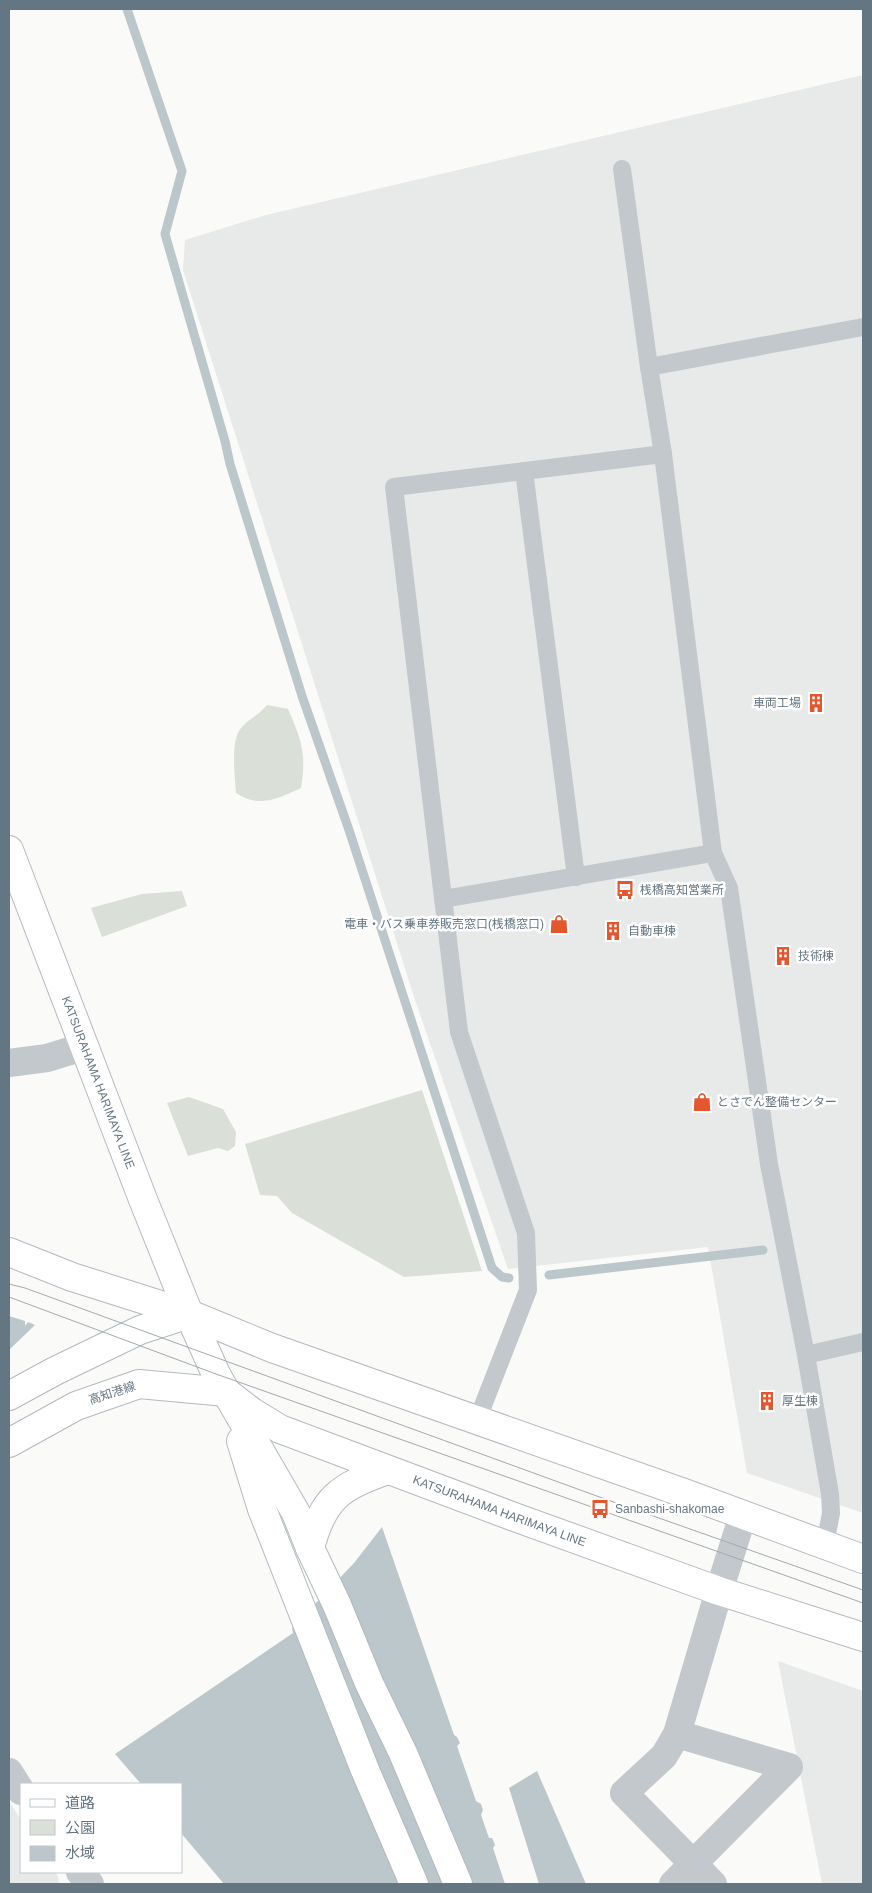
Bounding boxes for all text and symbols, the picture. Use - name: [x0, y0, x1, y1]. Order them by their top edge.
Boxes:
- building icon: 車両工場: [805, 692, 827, 714]
- place label: 車両工場: [753, 696, 801, 710]
- bus stop icon: 桟橋高知営業所: [614, 879, 636, 901]
- place label: 桟橋高知営業所: [640, 883, 724, 897]
- shop icon: 電車・バス乗車券販売窓口(桟橋窓口): [548, 913, 570, 935]
- place label: 電車・バス乗車券販売窓口(桟橋窓口): [344, 917, 544, 931]
- building icon: 自動車棟: [602, 920, 624, 942]
- place label: 自動車棟: [628, 924, 676, 938]
- building icon: 技術棟: [772, 945, 794, 967]
- place label: 技術棟: [798, 949, 834, 963]
- street label: KATSURAHAMA HARIMAYA LINE: [59, 994, 138, 1171]
- shop icon: とさでん整備センター: [691, 1091, 713, 1113]
- place label: とさでん整備センター: [717, 1095, 837, 1109]
- street label: 高知港線: [87, 1379, 137, 1407]
- building icon: 厚生棟: [756, 1390, 778, 1412]
- place label: 厚生棟: [782, 1394, 818, 1408]
- street label: KATSURAHAMA HARIMAYA LINE: [411, 1473, 588, 1549]
- bus stop icon: Sanbashi-shakomae: [589, 1498, 611, 1520]
- place label: Sanbashi-shakomae: [615, 1502, 725, 1516]
- legend: [20, 1783, 182, 1873]
- text: 道路: [65, 1794, 95, 1811]
- text: 公園: [65, 1819, 95, 1836]
- text: 水域: [65, 1844, 95, 1861]

